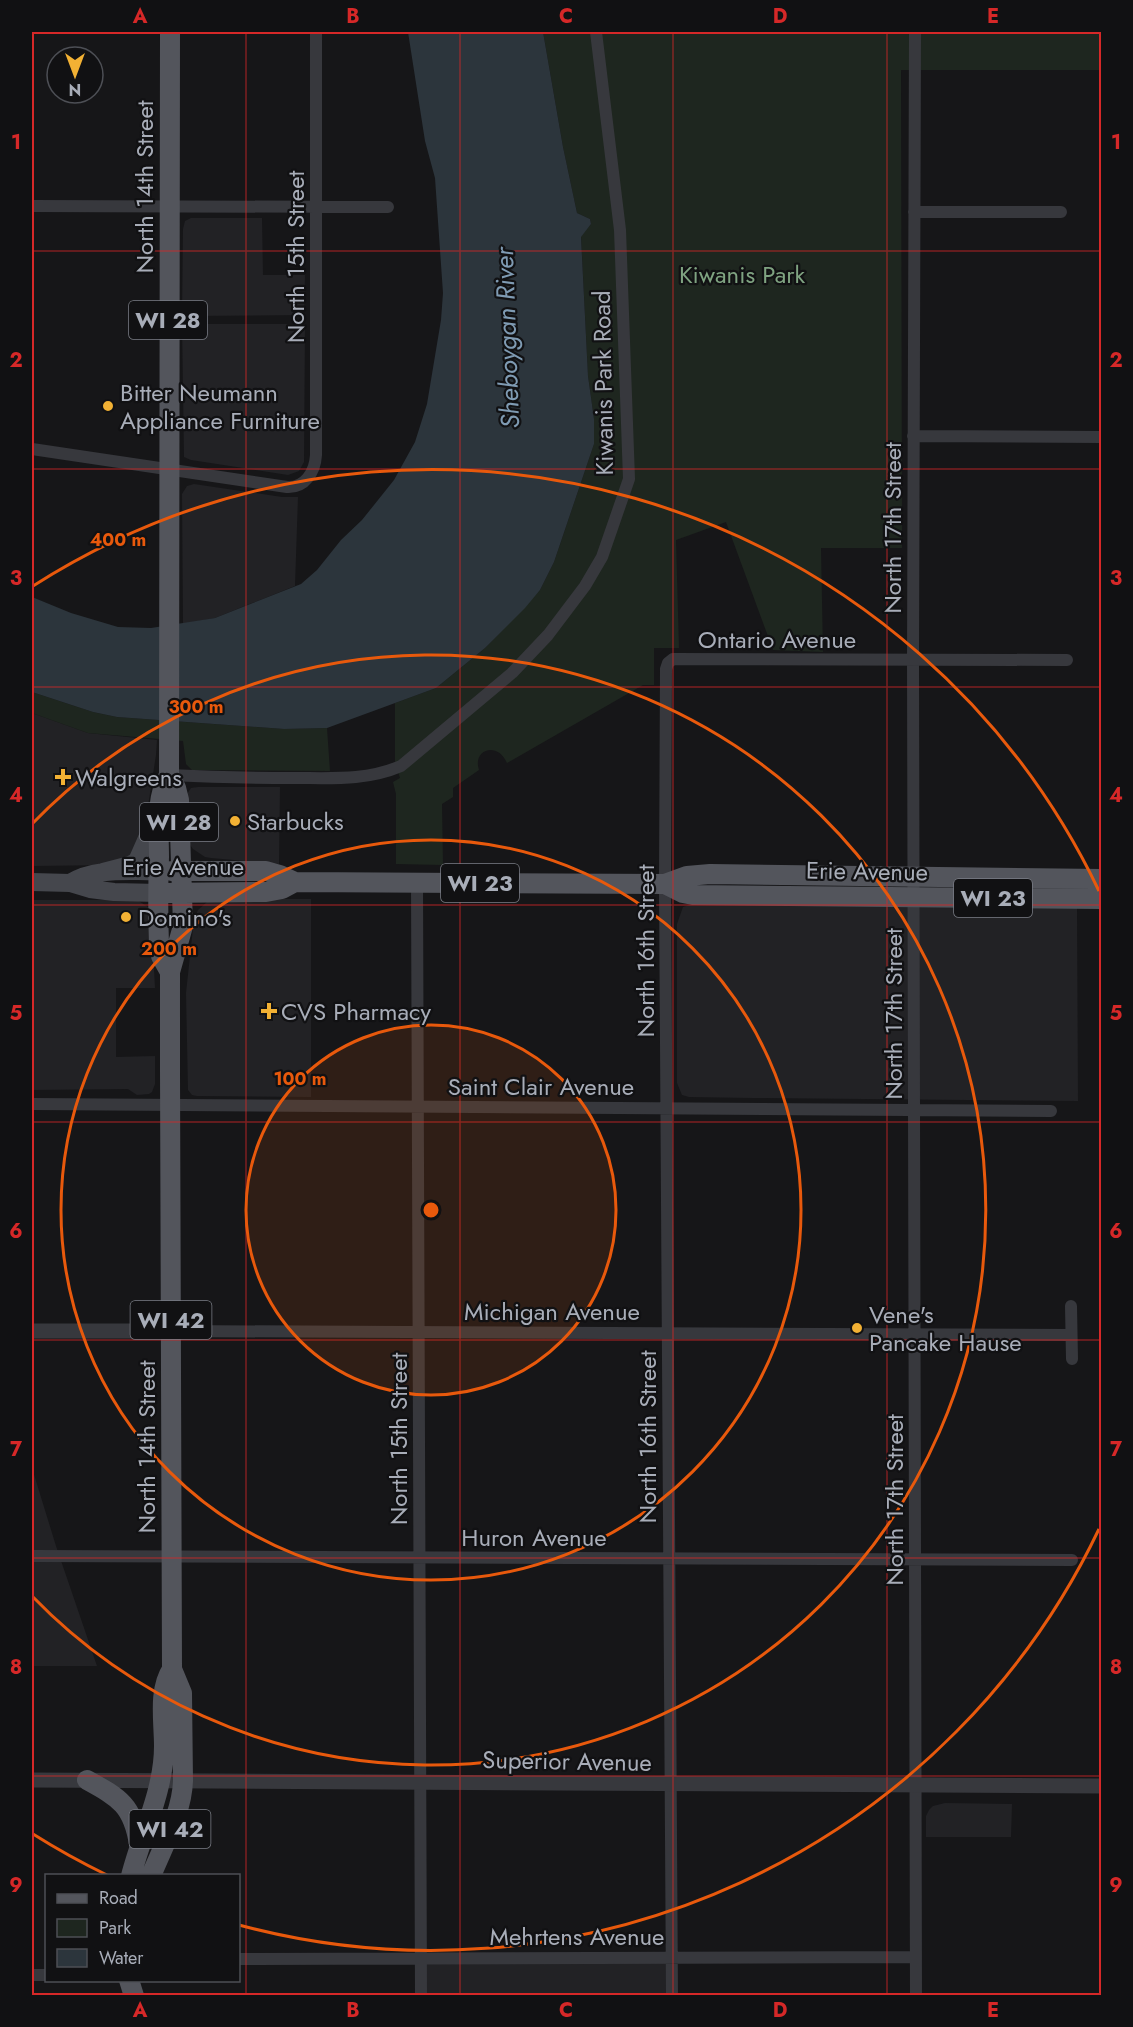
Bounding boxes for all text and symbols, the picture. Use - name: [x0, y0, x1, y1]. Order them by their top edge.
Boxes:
- text: A: [132, 2, 148, 31]
- text: B: [346, 2, 360, 31]
- text: C: [559, 2, 573, 31]
- text: D: [773, 2, 787, 31]
- text: E: [987, 2, 999, 31]
- north arrow: [45, 45, 105, 105]
- text: N: [69, 78, 81, 101]
- street label: North 14th Street: [127, 100, 162, 274]
- text: 1: [11, 128, 21, 157]
- text: 1: [1111, 128, 1121, 157]
- street label: North 15th Street: [278, 170, 313, 343]
- water label: Sheboygan River: [485, 245, 529, 429]
- park label: Kiwanis Park: [679, 257, 806, 292]
- street label: Kiwanis Park Road: [584, 290, 622, 476]
- road number: WI 28: [129, 301, 207, 339]
- text: 2: [9, 346, 23, 375]
- text: 2: [1109, 346, 1123, 375]
- place label: Bitter Neumann Appliance Furniture: [120, 375, 320, 438]
- marker: Bitter Neumann Appliance Furniture: [101, 399, 115, 413]
- street label: North 17th Street: [875, 442, 910, 614]
- text: 400 m: [90, 527, 146, 553]
- text: 3: [10, 564, 22, 593]
- text: 3: [1110, 564, 1122, 593]
- street label: Ontario Avenue: [698, 622, 856, 657]
- text: 300 m: [168, 694, 224, 720]
- place label: Walgreens: [75, 760, 182, 795]
- marker: Walgreens: [56, 770, 70, 784]
- text: 4: [9, 781, 23, 810]
- text: 4: [1109, 781, 1123, 810]
- road number: WI 28: [140, 803, 218, 841]
- place label: Starbucks: [247, 804, 344, 839]
- marker: Starbucks: [228, 814, 242, 828]
- street label: Erie Avenue: [122, 849, 244, 884]
- street label: Erie Avenue: [806, 852, 928, 890]
- road number: WI 23: [441, 864, 519, 902]
- street label: North 16th Street: [628, 864, 663, 1037]
- road number: WI 23: [954, 879, 1032, 917]
- place label: Domino's: [138, 900, 231, 935]
- marker: Domino's: [119, 910, 133, 924]
- street label: North 17th Street: [876, 928, 911, 1100]
- text: 200 m: [141, 936, 197, 962]
- place label: CVS Pharmacy: [281, 994, 432, 1029]
- text: 5: [10, 999, 23, 1028]
- text: 5: [1110, 999, 1123, 1028]
- marker: CVS Pharmacy: [262, 1004, 276, 1018]
- text: 100 m: [273, 1066, 327, 1092]
- street label: Saint Clair Avenue: [448, 1069, 634, 1104]
- centre of rings: [421, 1200, 441, 1220]
- text: 6: [9, 1217, 23, 1246]
- text: 6: [1109, 1217, 1123, 1246]
- street label: Michigan Avenue: [464, 1294, 640, 1329]
- place label: Vene's Pancake Hause: [869, 1297, 1022, 1360]
- road number: WI 42: [130, 1301, 212, 1339]
- marker: Vene's Pancake Hause: [850, 1321, 864, 1335]
- street label: North 16th Street: [630, 1350, 665, 1523]
- street label: North 15th Street: [381, 1352, 416, 1525]
- street label: North 14th Street: [129, 1360, 164, 1534]
- street label: North 17th Street: [877, 1414, 912, 1586]
- text: 7: [10, 1435, 23, 1464]
- text: 7: [1110, 1435, 1123, 1464]
- street label: Huron Avenue: [461, 1520, 607, 1555]
- text: 8: [10, 1653, 22, 1682]
- text: 8: [1110, 1653, 1122, 1682]
- street label: Superior Avenue: [482, 1742, 652, 1780]
- road number: WI 42: [130, 1810, 210, 1848]
- text: 9: [9, 1871, 23, 1900]
- text: 9: [1109, 1871, 1123, 1900]
- legend: [45, 1874, 240, 1982]
- text: Road: [99, 1885, 138, 1911]
- text: Park: [99, 1915, 131, 1941]
- street label: Mehrtens Avenue: [490, 1919, 664, 1954]
- text: Water: [99, 1945, 144, 1971]
- text: A: [132, 1996, 148, 2025]
- text: B: [346, 1996, 360, 2025]
- text: C: [559, 1996, 573, 2025]
- text: D: [773, 1996, 787, 2025]
- text: E: [987, 1996, 999, 2025]

